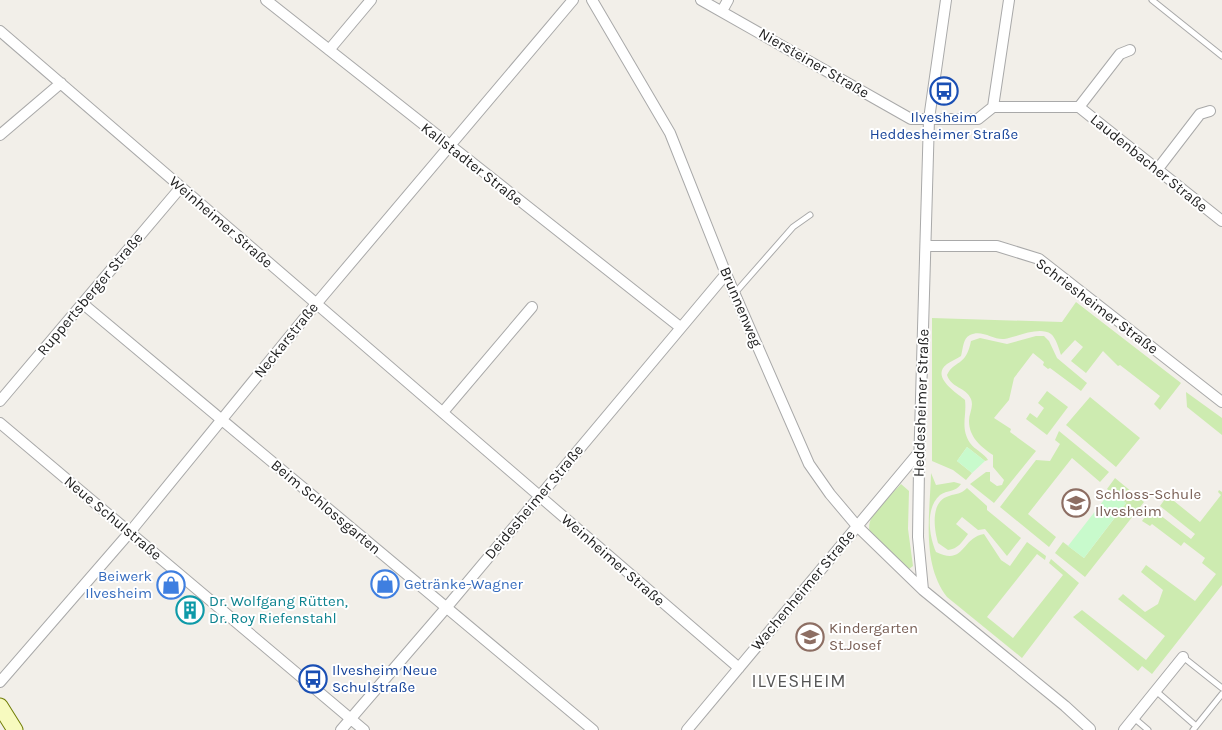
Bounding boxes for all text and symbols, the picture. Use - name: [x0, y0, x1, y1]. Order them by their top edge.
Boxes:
- street label: Niersteiner Straße: [756, 24, 872, 102]
- bus stop icon: Ilvesheim Heddesheimer Straße: [929, 76, 959, 106]
- place label: Ilvesheim Heddesheimer Straße: [870, 108, 1018, 143]
- street label: Laudenbacher Straße: [1087, 110, 1211, 216]
- street label: Kallstadter Straße: [418, 119, 526, 209]
- street label: Weinheimer Straße: [166, 172, 276, 272]
- street label: Ruppertsberger Straße: [33, 229, 147, 359]
- street label: Schriesheimer Straße: [1032, 254, 1162, 358]
- street label: Brunnenweg: [716, 264, 766, 350]
- street label: Neckarstraße: [250, 299, 322, 381]
- street label: Heddesheimer Straße: [909, 329, 933, 477]
- street label: Deidesheimer Straße: [481, 441, 587, 563]
- street label: Beim Schlossgarten: [267, 456, 385, 558]
- street label: Neue Schulstraße: [61, 472, 165, 564]
- place label: Schloss-Schule Ilvesheim: [1095, 485, 1201, 520]
- school or university icon: Schloss-Schule Ilvesheim: [1061, 488, 1091, 518]
- street label: Weinheimer Straße: [558, 510, 668, 610]
- street label: Wachenheimer Straße: [747, 526, 859, 654]
- place label: Beiwerk Ilvesheim: [85, 567, 152, 602]
- shop icon: Getränke-Wagner: [370, 569, 400, 599]
- shop icon: Beiwerk Ilvesheim: [156, 570, 186, 600]
- place label: Getränke-Wagner: [404, 575, 524, 593]
- place label: Dr. Wolfgang Rütten, Dr. Roy Riefenstahl: [209, 592, 348, 627]
- building icon: Dr. Wolfgang Rütten, Dr. Roy Riefenstahl: [175, 595, 205, 625]
- place label: Kindergarten St.Josef: [829, 619, 918, 654]
- school or university icon: Kindergarten St.Josef: [795, 622, 825, 652]
- place label: Ilvesheim Neue Schulstraße: [332, 661, 437, 696]
- bus stop icon: Ilvesheim Neue Schulstraße: [298, 664, 328, 694]
- district label: ILVESHEIM: [751, 670, 847, 692]

